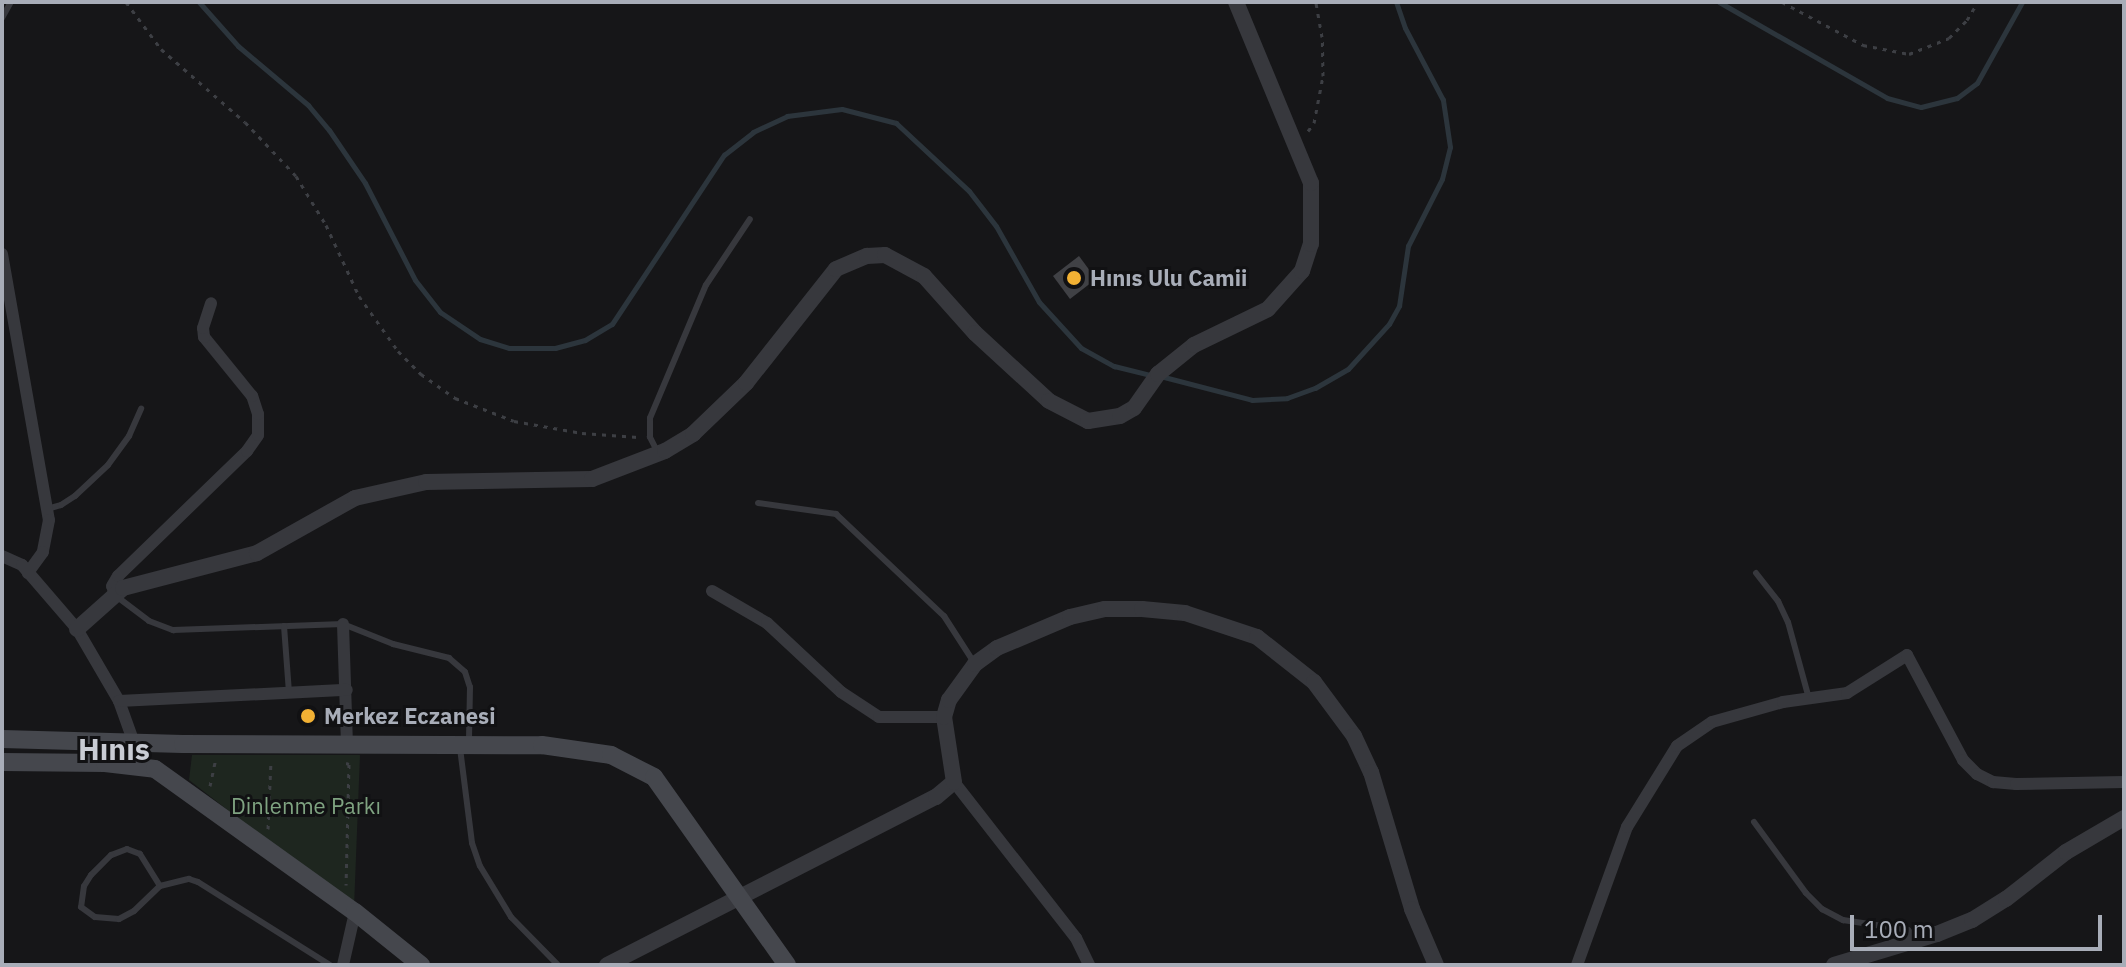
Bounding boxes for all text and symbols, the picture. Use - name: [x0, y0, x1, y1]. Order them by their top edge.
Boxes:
- place label: Hınıs Ulu Camii: [1090, 265, 1247, 291]
- marker: Hınıs Ulu Camii: [1065, 269, 1083, 287]
- place label: Merkez Eczanesi: [324, 703, 495, 729]
- marker: Merkez Eczanesi: [299, 707, 317, 725]
- district label: Hınıs: [78, 731, 150, 767]
- park label: Dinlenme Parkı: [231, 793, 381, 819]
- scale bar: [1854, 899, 2106, 949]
- text: 100 m: [1864, 913, 1934, 945]

